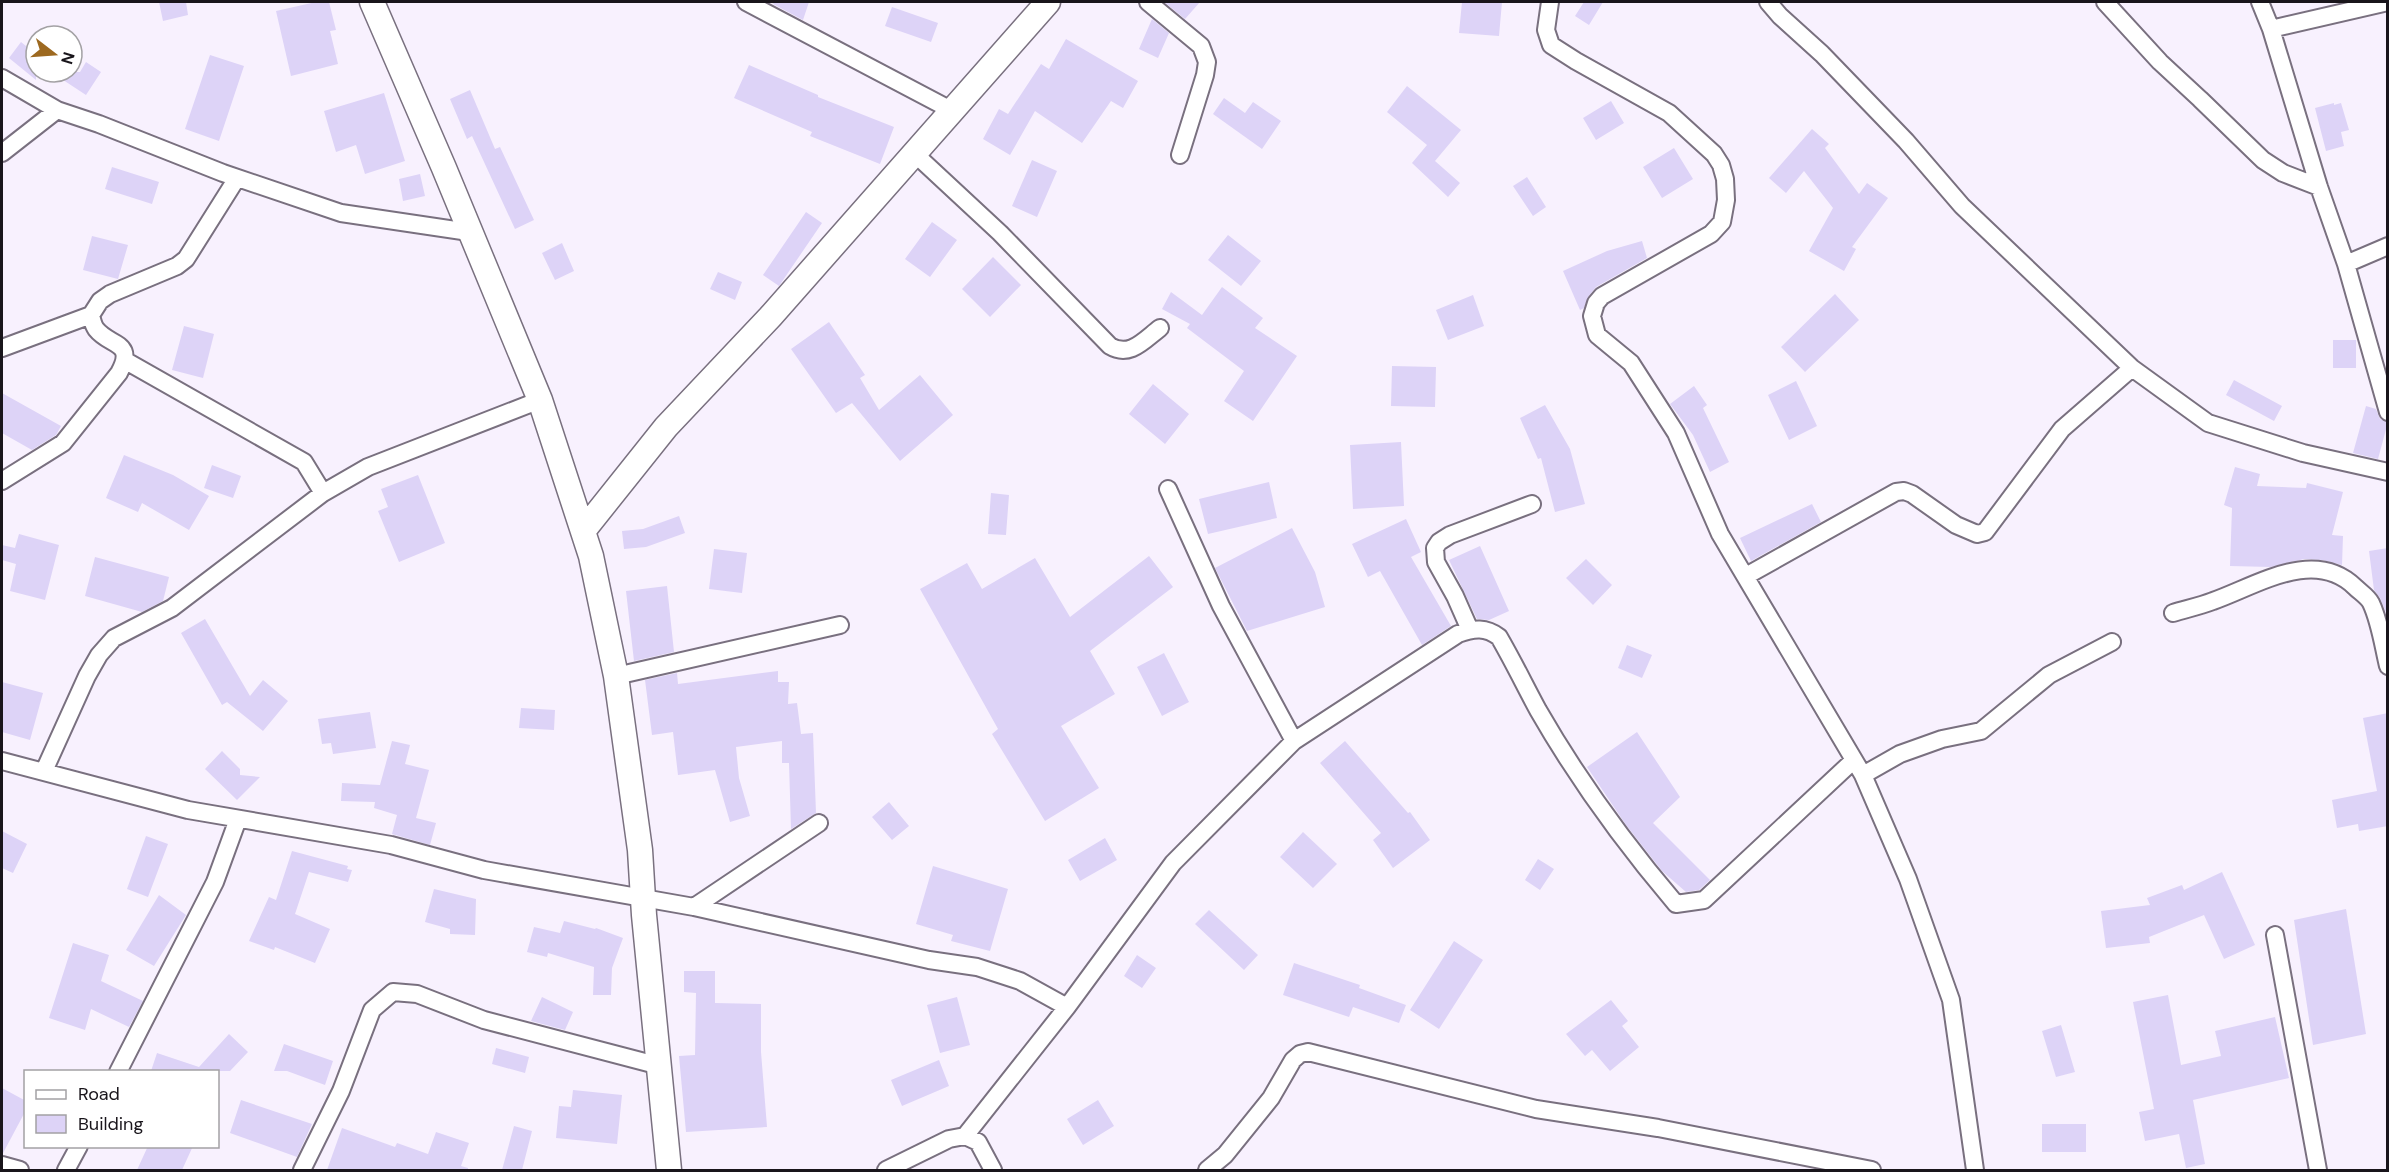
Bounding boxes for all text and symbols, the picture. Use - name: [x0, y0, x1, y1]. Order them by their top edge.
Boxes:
- north arrow: [24, 24, 84, 84]
- text: N: [56, 50, 80, 67]
- legend: [24, 1070, 219, 1148]
- text: Road: [78, 1082, 120, 1106]
- text: Building: [78, 1112, 143, 1136]

